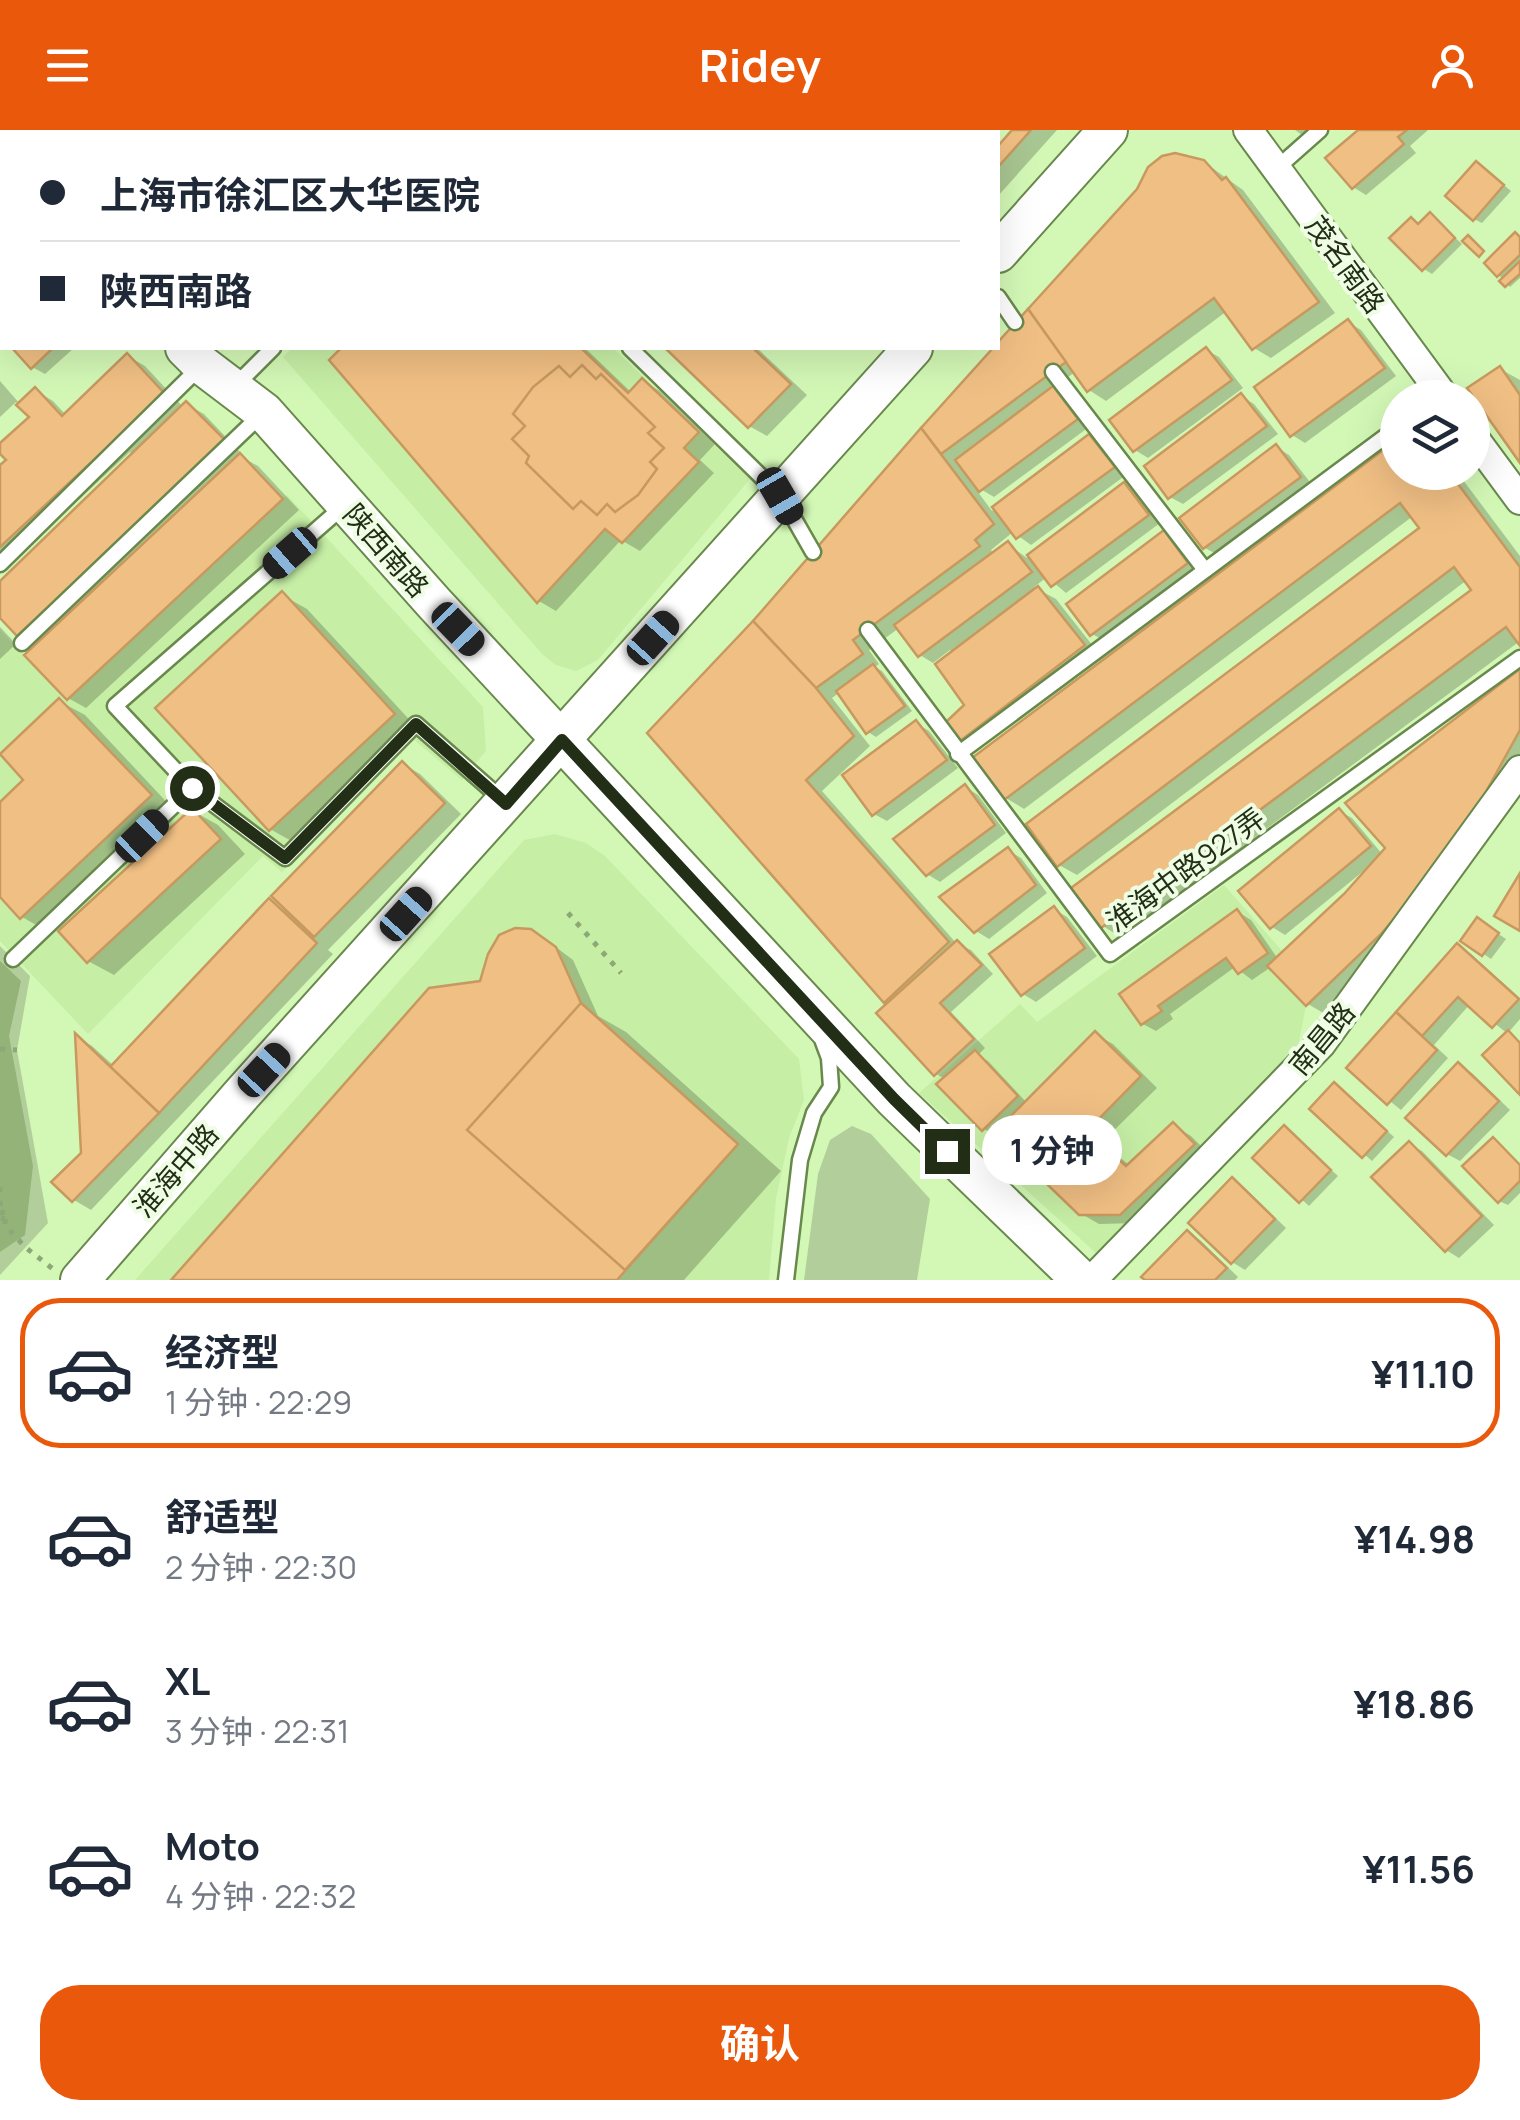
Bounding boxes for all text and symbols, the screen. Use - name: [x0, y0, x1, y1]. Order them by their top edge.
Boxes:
- text: Ridey: [699, 34, 821, 96]
- icon: menu: [40, 38, 95, 93]
- icon: person: [1425, 38, 1480, 93]
- text: 上海市徐汇区大华医院: [100, 168, 480, 220]
- street label: 茂名南路: [1298, 208, 1394, 320]
- text: 陕西南路: [100, 264, 252, 316]
- map controls: [1380, 380, 1490, 490]
- button: layers: [1380, 380, 1490, 490]
- car: [752, 463, 808, 529]
- street label: 陕西南路: [336, 495, 438, 605]
- car: [258, 522, 322, 584]
- car: [426, 597, 490, 661]
- car: [622, 606, 684, 670]
- route start: [170, 766, 215, 811]
- street label: 淮海中路927弄: [1098, 799, 1272, 939]
- car: [110, 804, 174, 868]
- car: [375, 882, 437, 946]
- street label: 南昌路: [1279, 994, 1363, 1082]
- car: [233, 1038, 295, 1102]
- street label: 淮海中路: [124, 1115, 226, 1225]
- callout: 1 分钟: [982, 1116, 1122, 1186]
- text: 1 分钟: [1010, 1128, 1094, 1172]
- route end: [925, 1129, 970, 1174]
- text: 经济型: [165, 1325, 279, 1377]
- icon: car: [45, 1328, 135, 1418]
- text: ¥11.10: [1371, 1347, 1475, 1399]
- text: 1 分钟 · 22:29: [165, 1380, 352, 1424]
- text: 舒适型: [165, 1490, 279, 1542]
- icon: car: [45, 1493, 135, 1583]
- text: ¥14.98: [1354, 1512, 1475, 1564]
- text: 2 分钟 · 22:30: [165, 1545, 357, 1589]
- text: XL: [165, 1654, 210, 1706]
- icon: car: [45, 1658, 135, 1748]
- text: ¥18.86: [1353, 1677, 1475, 1729]
- text: 3 分钟 · 22:31: [165, 1709, 349, 1753]
- text: Moto: [165, 1819, 260, 1871]
- icon: car: [45, 1823, 135, 1913]
- text: ¥11.56: [1363, 1842, 1475, 1894]
- text: 4 分钟 · 22:32: [165, 1874, 356, 1918]
- button: 确认: [40, 1985, 1480, 2100]

